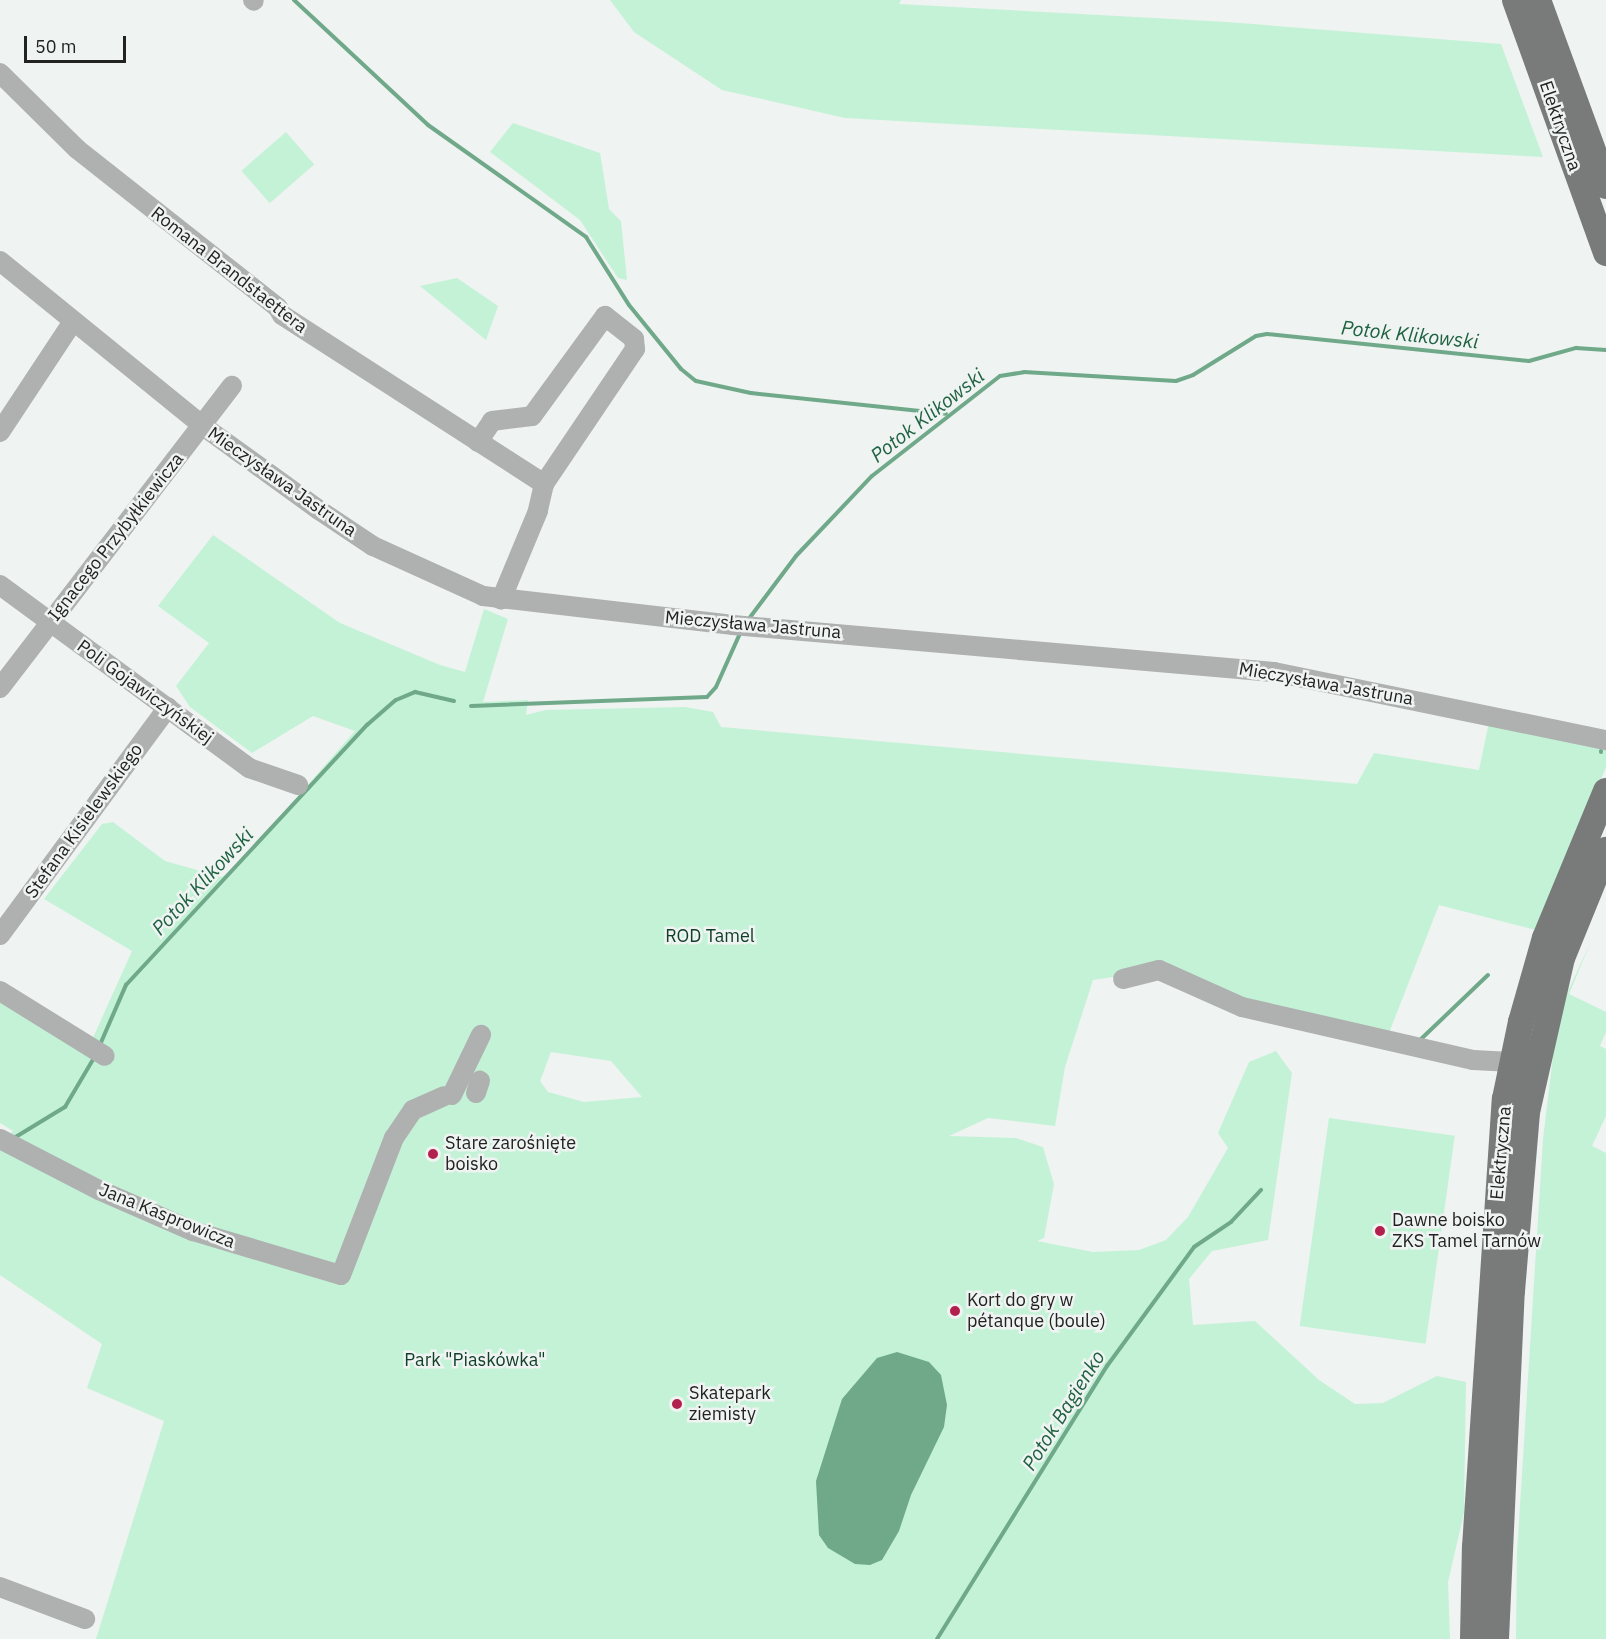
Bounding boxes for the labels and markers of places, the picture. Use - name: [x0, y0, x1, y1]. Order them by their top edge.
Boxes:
- place label: Stare zarośnięte boisko: [445, 1133, 576, 1176]
- marker: Stare zarośnięte boisko: [426, 1147, 440, 1161]
- place label: Dawne boisko ZKS Tamel Tarnów: [1392, 1210, 1541, 1252]
- marker: Dawne boisko ZKS Tamel Tarnów: [1373, 1224, 1387, 1238]
- place label: Kort do gry w pétanque (boule): [967, 1290, 1106, 1332]
- marker: Kort do gry w pétanque (boule): [948, 1304, 962, 1318]
- place label: Skatepark ziemisty: [689, 1383, 771, 1426]
- marker: Skatepark ziemisty: [670, 1397, 684, 1411]

